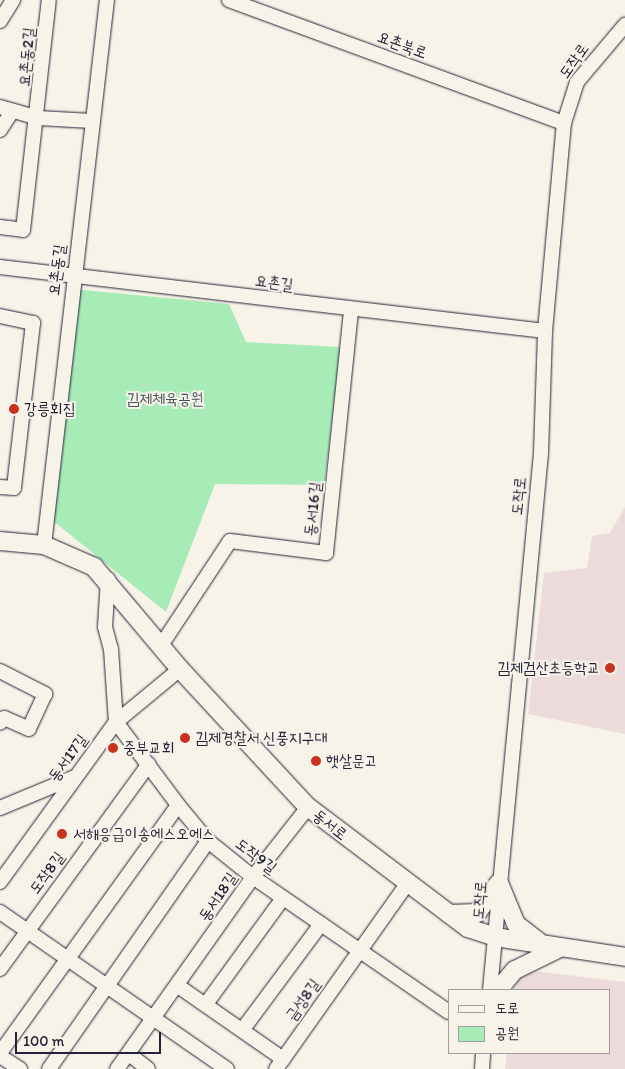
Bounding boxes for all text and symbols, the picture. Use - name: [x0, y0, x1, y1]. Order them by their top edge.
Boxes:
- street label: 요촌동2길: [15, 26, 39, 88]
- street label: 요촌북로: [375, 27, 429, 63]
- street label: 도작로: [555, 40, 593, 82]
- street label: 요촌동길: [44, 243, 70, 297]
- street label: 요촌길: [254, 271, 294, 295]
- park label: 김제체육공원: [126, 389, 204, 409]
- place label: 강릉회집: [24, 399, 76, 419]
- marker: 강릉회집: [8, 403, 20, 415]
- street label: 도작로: [507, 476, 531, 516]
- street label: 동서16길: [301, 481, 325, 537]
- place label: 김제검산초등학교: [497, 658, 600, 678]
- marker: 김제검산초등학교: [604, 662, 616, 674]
- place label: 김제경찰서 신풍지구대: [195, 728, 327, 748]
- street label: 동서17길: [44, 731, 92, 785]
- marker: 김제경찰서 신풍지구대: [179, 732, 191, 744]
- place label: 중부교회: [123, 738, 175, 758]
- marker: 중부교회: [107, 742, 119, 754]
- place label: 햇살문고: [326, 751, 378, 771]
- marker: 햇살문고: [310, 755, 322, 767]
- street label: 동서로: [309, 806, 351, 844]
- place label: 서해응급이송에스오에스: [73, 824, 215, 844]
- marker: 서해응급이송에스오에스: [55, 827, 69, 841]
- street label: 도작9길: [231, 834, 281, 878]
- street label: 도작8길: [25, 848, 69, 898]
- street label: 동서18길: [195, 869, 241, 925]
- street label: 도작로: [469, 880, 491, 920]
- street label: 금성8길: [282, 975, 324, 1025]
- legend: [448, 989, 610, 1054]
- text: 도로: [495, 999, 519, 1017]
- scale bar: [18, 1022, 164, 1054]
- text: 공원: [495, 1024, 519, 1042]
- text: 100 m: [23, 1032, 64, 1050]

